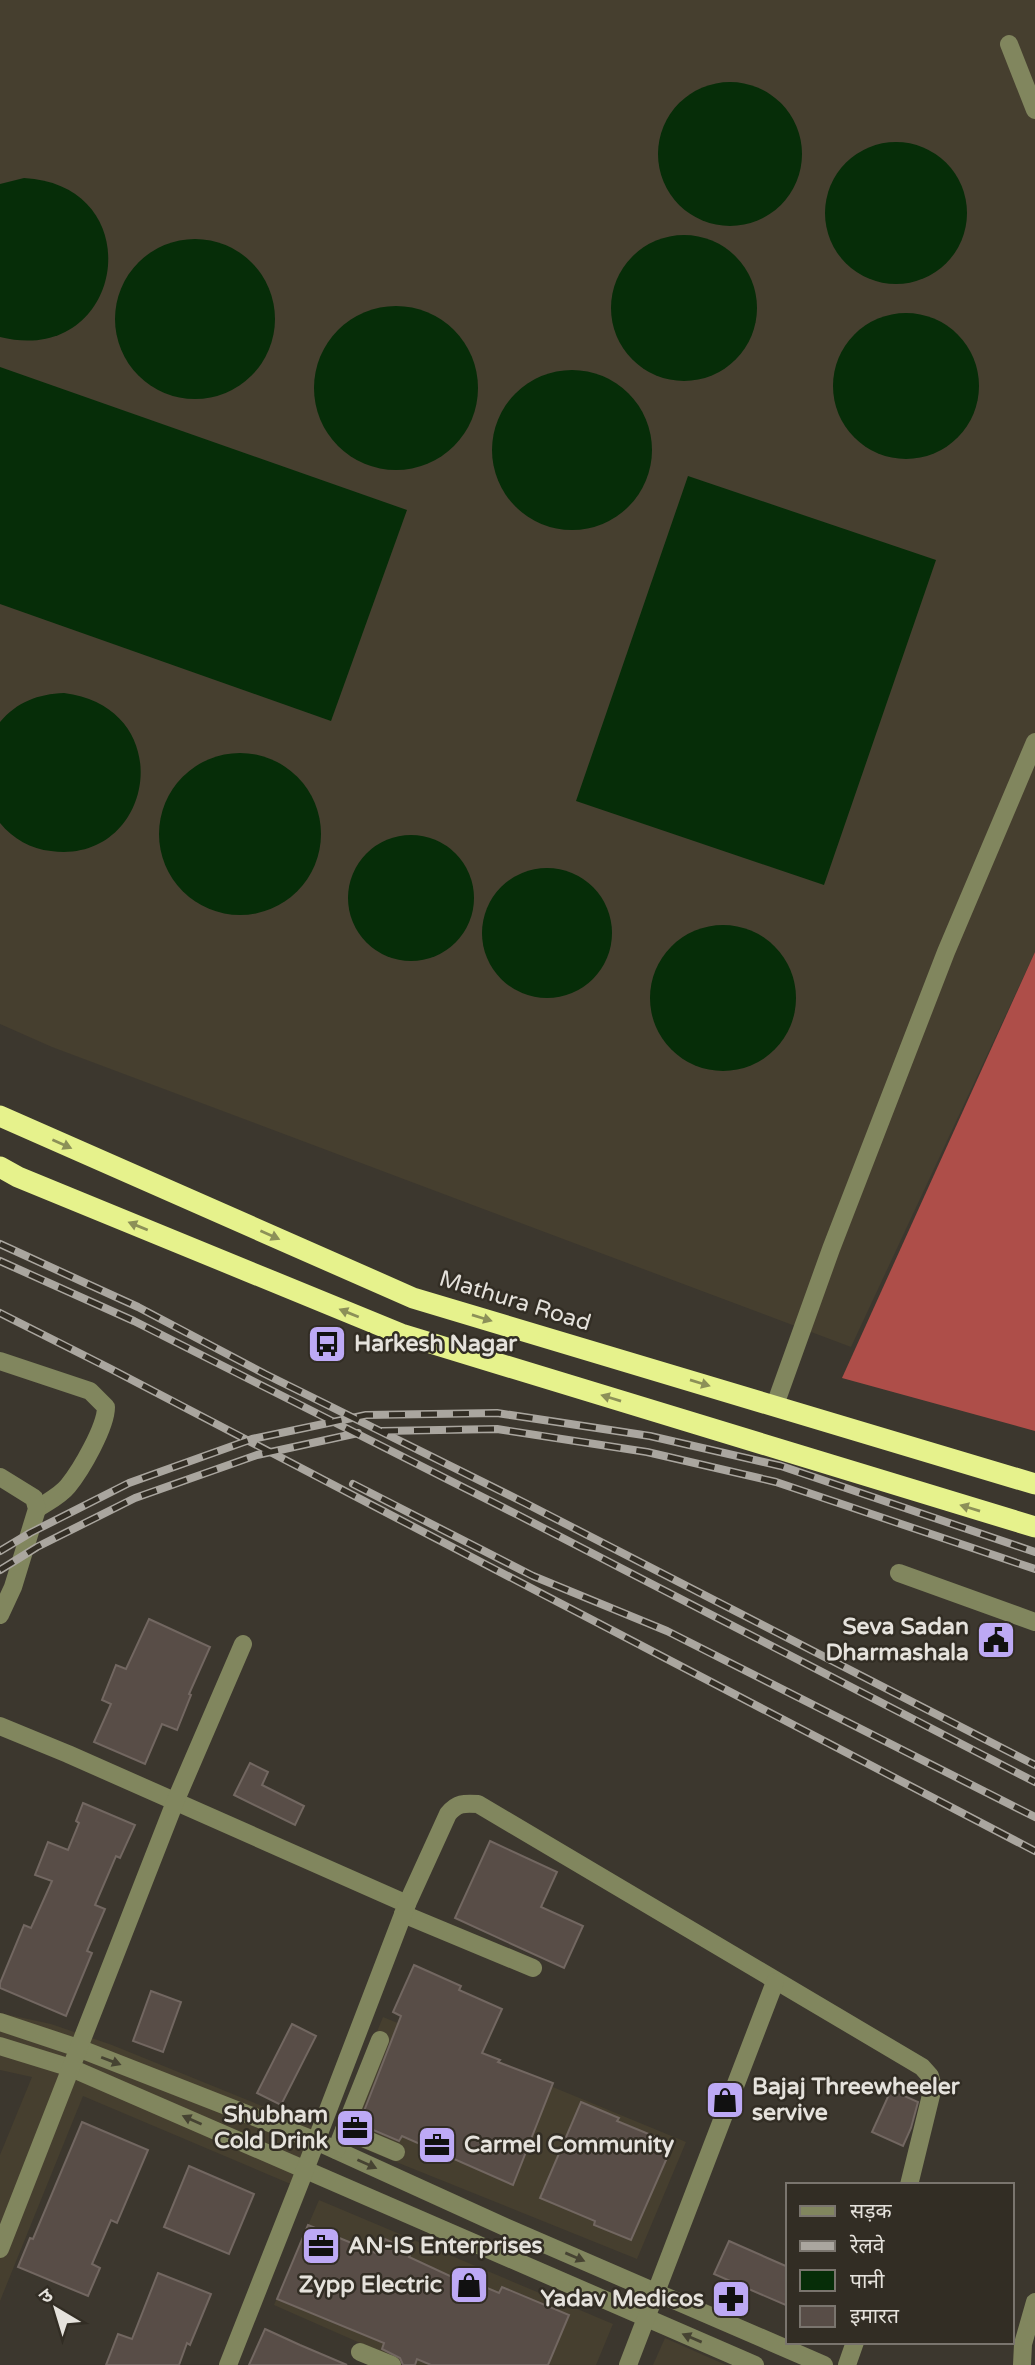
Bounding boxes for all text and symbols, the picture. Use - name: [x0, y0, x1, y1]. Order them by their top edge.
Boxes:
- one-way arrow: [52, 1138, 72, 1150]
- one-way arrow: [128, 1220, 149, 1231]
- one-way arrow: [260, 1230, 281, 1241]
- street label: Mathura Road: [436, 1265, 594, 1337]
- one-way arrow: [338, 1307, 359, 1318]
- one-way arrow: [472, 1314, 493, 1324]
- bus stop icon: Harkesh Nagar: [306, 1323, 348, 1365]
- place label: Harkesh Nagar: [354, 1330, 518, 1358]
- one-way arrow: [690, 1378, 711, 1388]
- one-way arrow: [601, 1393, 622, 1403]
- one-way arrow: [959, 1502, 980, 1512]
- place label: Seva Sadan Dharmashala: [826, 1613, 969, 1667]
- public building icon: Seva Sadan Dharmashala: [975, 1619, 1017, 1661]
- one-way arrow: [100, 2055, 121, 2066]
- place label: Bajaj Threewheeler servive: [752, 2073, 961, 2127]
- shop icon: Bajaj Threewheeler servive: [704, 2079, 746, 2121]
- place label: Shubham Cold Drink: [214, 2101, 328, 2155]
- office icon: Shubham Cold Drink: [334, 2107, 376, 2149]
- one-way arrow: [181, 2114, 202, 2125]
- office icon: Carmel Community: [416, 2124, 458, 2166]
- place label: Carmel Community: [464, 2131, 675, 2159]
- one-way arrow: [357, 2158, 377, 2170]
- legend: [786, 2183, 1014, 2344]
- text: सड़क: [850, 2199, 892, 2224]
- office icon: AN-IS Enterprises: [300, 2225, 342, 2267]
- place label: AN-IS Enterprises: [348, 2232, 543, 2260]
- text: रेलवे: [849, 2234, 885, 2259]
- one-way arrow: [565, 2251, 585, 2263]
- shop icon: Zypp Electric: [448, 2264, 490, 2306]
- text: पानी: [850, 2269, 885, 2294]
- place label: Zypp Electric: [299, 2271, 442, 2299]
- north arrow: [21, 2274, 91, 2344]
- pharmacy icon: Yadav Medicos: [710, 2278, 752, 2320]
- text: उ: [35, 2284, 58, 2308]
- place label: Yadav Medicos: [540, 2285, 704, 2313]
- text: इमारत: [850, 2304, 900, 2329]
- one-way arrow: [682, 2332, 703, 2343]

